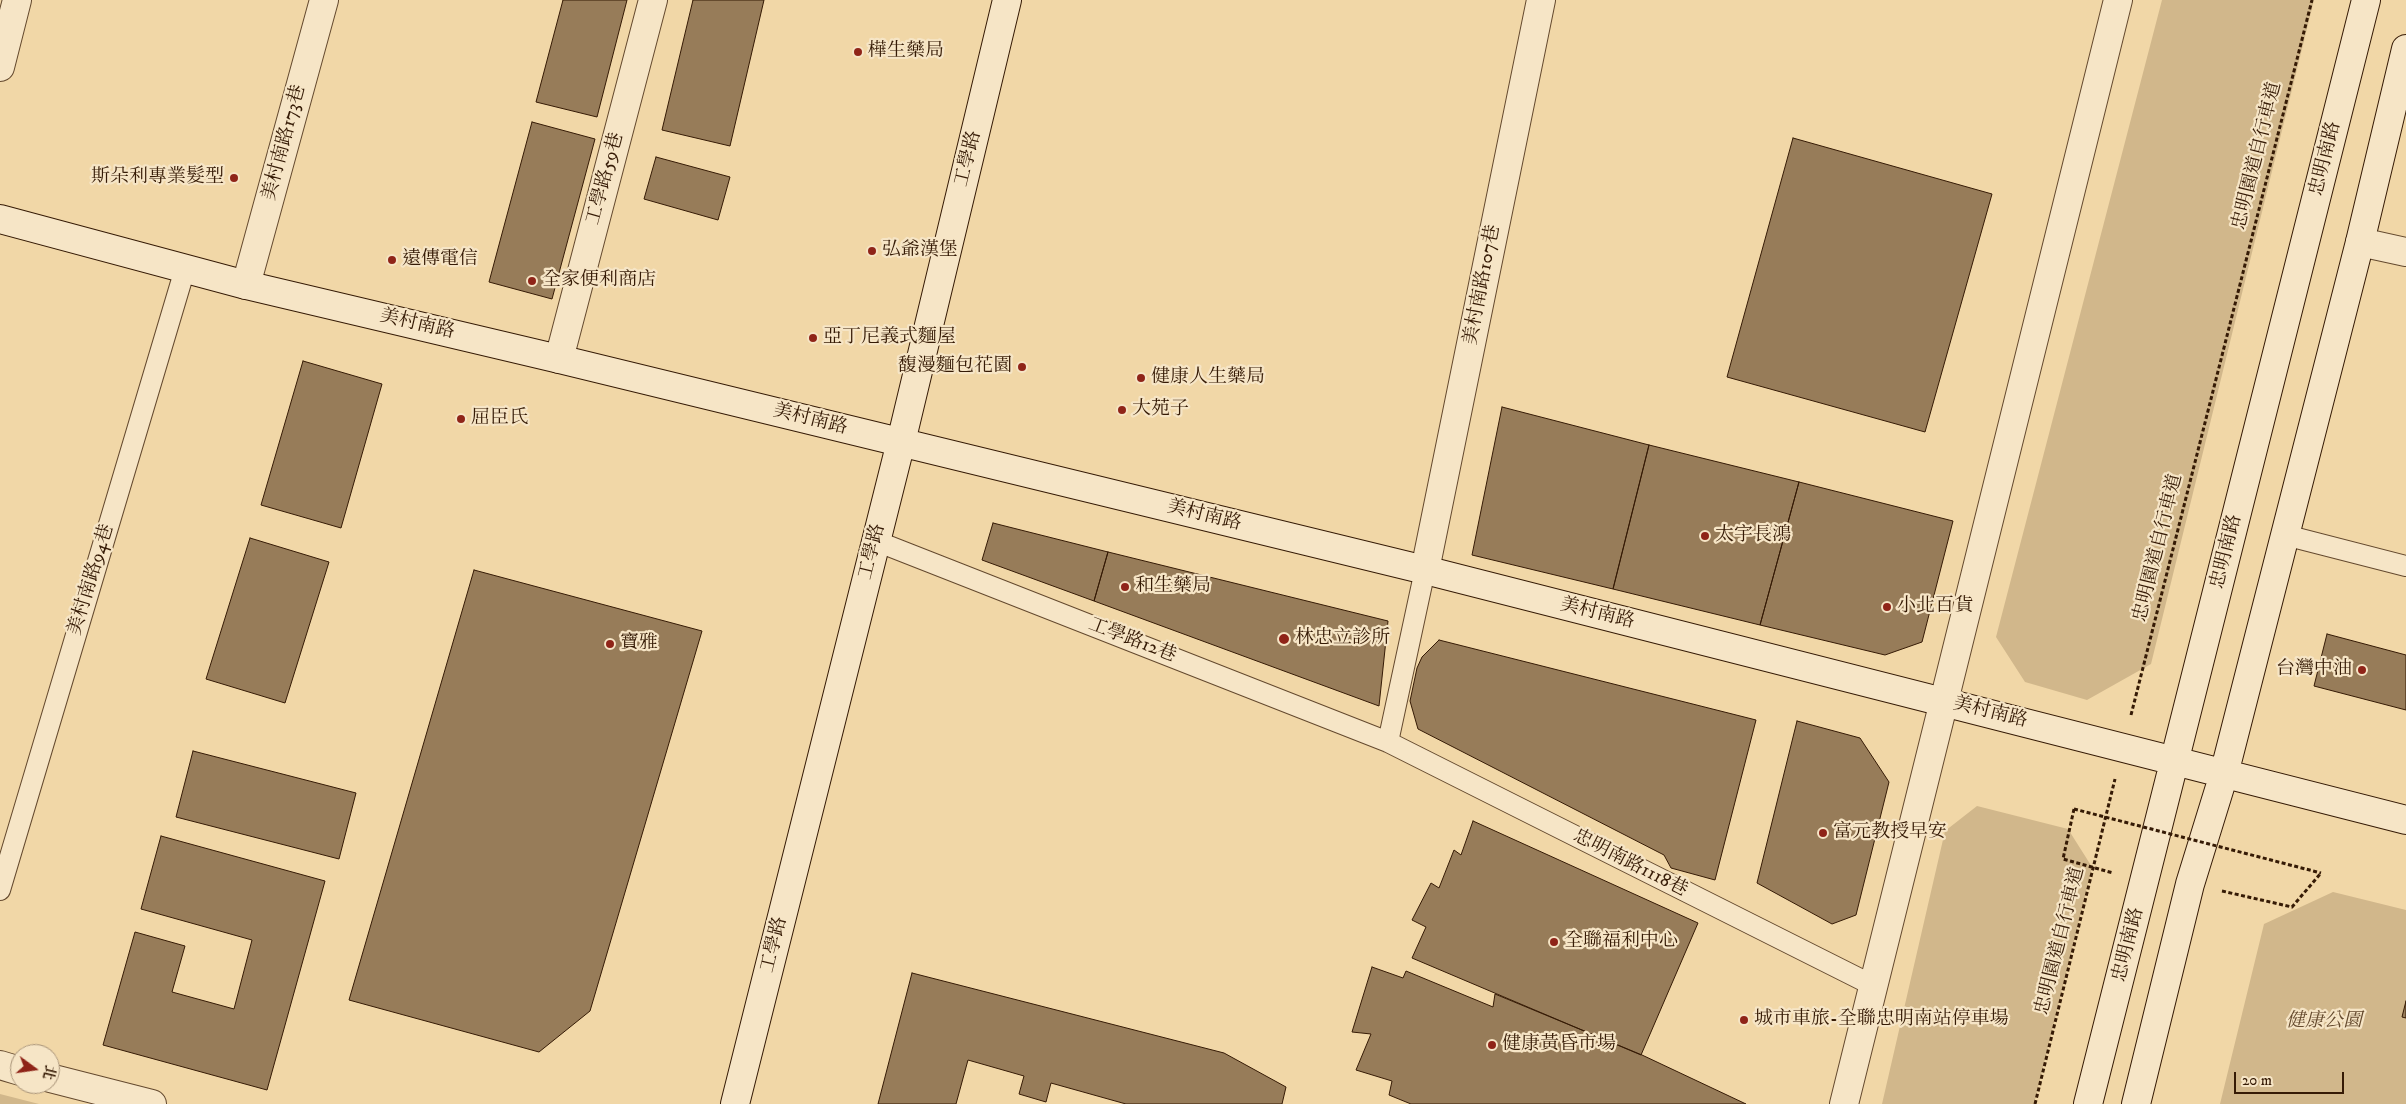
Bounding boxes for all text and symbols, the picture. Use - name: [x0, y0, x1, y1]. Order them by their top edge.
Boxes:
- place label: 樺生藥局: [868, 41, 944, 63]
- marker: 樺生藥局: [852, 46, 864, 58]
- street label: 忠明園道自行車道: [2229, 79, 2287, 233]
- street label: 美村南路173巷: [259, 83, 311, 203]
- street label: 忠明南路: [2306, 119, 2346, 199]
- street label: 工學路: [951, 129, 987, 189]
- street label: 工學路59巷: [583, 130, 629, 228]
- place label: 斯朵利專業髮型: [91, 167, 224, 189]
- marker: 斯朵利專業髮型: [228, 172, 240, 184]
- street label: 美村南路107巷: [1460, 223, 1506, 347]
- place label: 弘爺漢堡: [882, 240, 958, 262]
- marker: 弘爺漢堡: [866, 245, 878, 257]
- place label: 遠傳電信: [402, 249, 478, 271]
- marker: 遠傳電信: [386, 254, 398, 266]
- place label: 全家便利商店: [542, 270, 656, 292]
- marker: 全家便利商店: [526, 275, 538, 287]
- street label: 美村南路: [377, 305, 457, 345]
- place label: 亞丁尼義式麵屋: [823, 327, 956, 349]
- marker: 亞丁尼義式麵屋: [807, 332, 819, 344]
- place label: 馥漫麵包花園: [898, 356, 1012, 378]
- marker: 馥漫麵包花園: [1016, 361, 1028, 373]
- place label: 健康人生藥局: [1151, 367, 1265, 389]
- marker: 健康人生藥局: [1135, 372, 1147, 384]
- place label: 大苑子: [1132, 399, 1189, 421]
- street label: 美村南路: [770, 400, 850, 440]
- marker: 大苑子: [1116, 404, 1128, 416]
- place label: 屈臣氏: [471, 408, 528, 430]
- marker: 屈臣氏: [455, 413, 467, 425]
- street label: 忠明園道自行車道: [2130, 471, 2188, 625]
- street label: 美村南路: [1164, 496, 1244, 536]
- street label: 忠明南路: [2207, 512, 2247, 592]
- street label: 美村南路94巷: [64, 521, 120, 639]
- street label: 工學路: [855, 522, 891, 582]
- place label: 太宇長鴻: [1715, 525, 1791, 547]
- marker: 太宇長鴻: [1699, 530, 1711, 542]
- place label: 和生藥局: [1135, 576, 1211, 598]
- marker: 和生藥局: [1119, 581, 1131, 593]
- street label: 美村南路: [1557, 594, 1637, 634]
- place label: 小北百貨: [1897, 596, 1973, 618]
- marker: 小北百貨: [1881, 601, 1893, 613]
- street label: 工學路12巷: [1085, 614, 1179, 668]
- place label: 林忠立診所: [1295, 628, 1390, 650]
- marker: 林忠立診所: [1277, 632, 1291, 646]
- place label: 寶雅: [620, 633, 658, 655]
- marker: 寶雅: [604, 638, 616, 650]
- place label: 台灣中油: [2276, 659, 2352, 681]
- marker: 台灣中油: [2356, 664, 2368, 676]
- street label: 美村南路: [1950, 693, 2030, 733]
- place label: 富元教授早安: [1833, 822, 1947, 844]
- street label: 忠明南路1118巷: [1569, 825, 1691, 903]
- marker: 富元教授早安: [1817, 827, 1829, 839]
- street label: 忠明園道自行車道: [2032, 864, 2090, 1018]
- street label: 忠明南路: [2109, 905, 2149, 985]
- street label: 工學路: [757, 915, 793, 975]
- place label: 全聯福利中心: [1564, 931, 1678, 953]
- marker: 全聯福利中心: [1548, 936, 1560, 948]
- place label: 城市車旅-全聯忠明南站停車場: [1754, 1009, 2009, 1031]
- park label: 健康公園: [2286, 1011, 2362, 1033]
- marker: 城市車旅-全聯忠明南站停車場: [1738, 1014, 1750, 1026]
- place label: 健康黃昏市場: [1502, 1034, 1616, 1056]
- marker: 健康黃昏市場: [1486, 1039, 1498, 1051]
- north arrow: [10, 1044, 60, 1094]
- scale bar: [2236, 1062, 2346, 1094]
- text: 北: [38, 1063, 59, 1081]
- text: 20 m: [2242, 1071, 2272, 1090]

